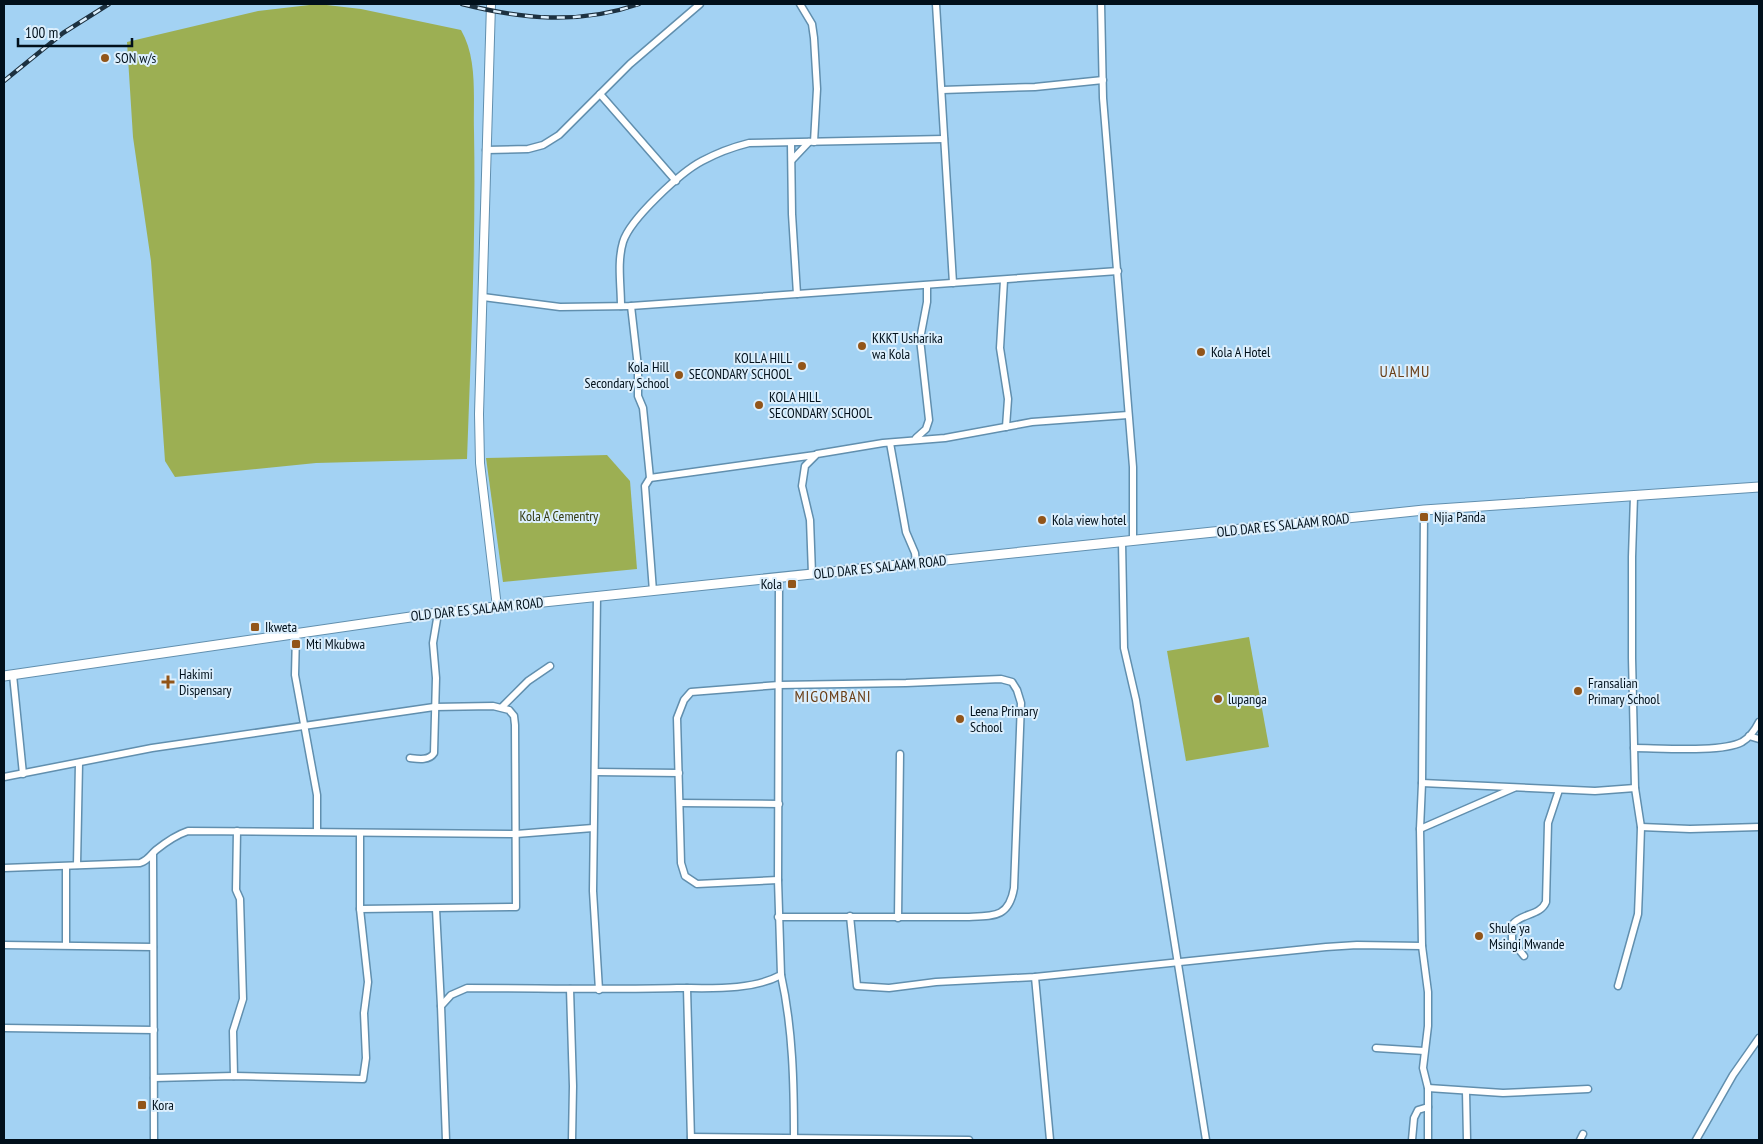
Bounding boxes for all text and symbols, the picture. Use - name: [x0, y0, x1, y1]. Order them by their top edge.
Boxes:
- scale bar: [18, 15, 131, 47]
- text: 100 m: [25, 23, 58, 42]
- place label: SON w/s: [115, 49, 157, 67]
- marker: SON w/s: [99, 52, 111, 64]
- place label: KKKT Usharika wa Kola: [872, 329, 943, 363]
- marker: KKKT Usharika wa Kola: [856, 340, 868, 352]
- place label: Kola A Hotel: [1211, 343, 1271, 361]
- marker: Kola A Hotel: [1195, 346, 1207, 358]
- place label: KOLLA HILL SECONDARY SCHOOL: [689, 349, 792, 383]
- place label: Kola Hill Secondary School: [585, 358, 670, 392]
- marker: KOLLA HILL SECONDARY SCHOOL: [796, 360, 808, 372]
- district label: UALIMU: [1380, 361, 1430, 381]
- marker: Kola Hill Secondary School: [673, 369, 685, 381]
- place label: KOLA HILL SECONDARY SCHOOL: [769, 388, 872, 422]
- marker: KOLA HILL SECONDARY SCHOOL: [753, 399, 765, 411]
- park label: Kola A Cementry: [520, 507, 599, 525]
- place label: Njia Panda: [1434, 508, 1486, 526]
- street label: OLD DAR ES SALAAM ROAD: [1216, 509, 1350, 541]
- place label: Kola view hotel: [1052, 511, 1127, 529]
- marker: Njia Panda: [1418, 511, 1430, 523]
- marker: Kola view hotel: [1036, 514, 1048, 526]
- street label: OLD DAR ES SALAAM ROAD: [813, 551, 947, 583]
- place label: Kola: [761, 575, 782, 593]
- marker: Kola: [786, 578, 798, 590]
- street label: OLD DAR ES SALAAM ROAD: [410, 593, 544, 625]
- place label: Ikweta: [265, 618, 297, 636]
- marker: Ikweta: [249, 621, 261, 633]
- place label: Mti Mkubwa: [306, 635, 365, 653]
- marker: Mti Mkubwa: [290, 638, 302, 650]
- place label: Hakimi Dispensary: [179, 665, 232, 699]
- place label: Fransalian Primary School: [1588, 674, 1660, 708]
- marker: Hakimi Dispensary: [161, 675, 175, 689]
- marker: Fransalian Primary School: [1572, 685, 1584, 697]
- district label: MIGOMBANI: [794, 686, 872, 706]
- place label: lupanga: [1228, 690, 1267, 708]
- marker: lupanga: [1212, 693, 1224, 705]
- place label: Leena Primary School: [970, 702, 1039, 736]
- marker: Leena Primary School: [954, 713, 966, 725]
- place label: Shule ya Msingi Mwande: [1489, 919, 1565, 953]
- marker: Shule ya Msingi Mwande: [1473, 930, 1485, 942]
- place label: Kora: [152, 1096, 174, 1114]
- marker: Kora: [136, 1099, 148, 1111]

